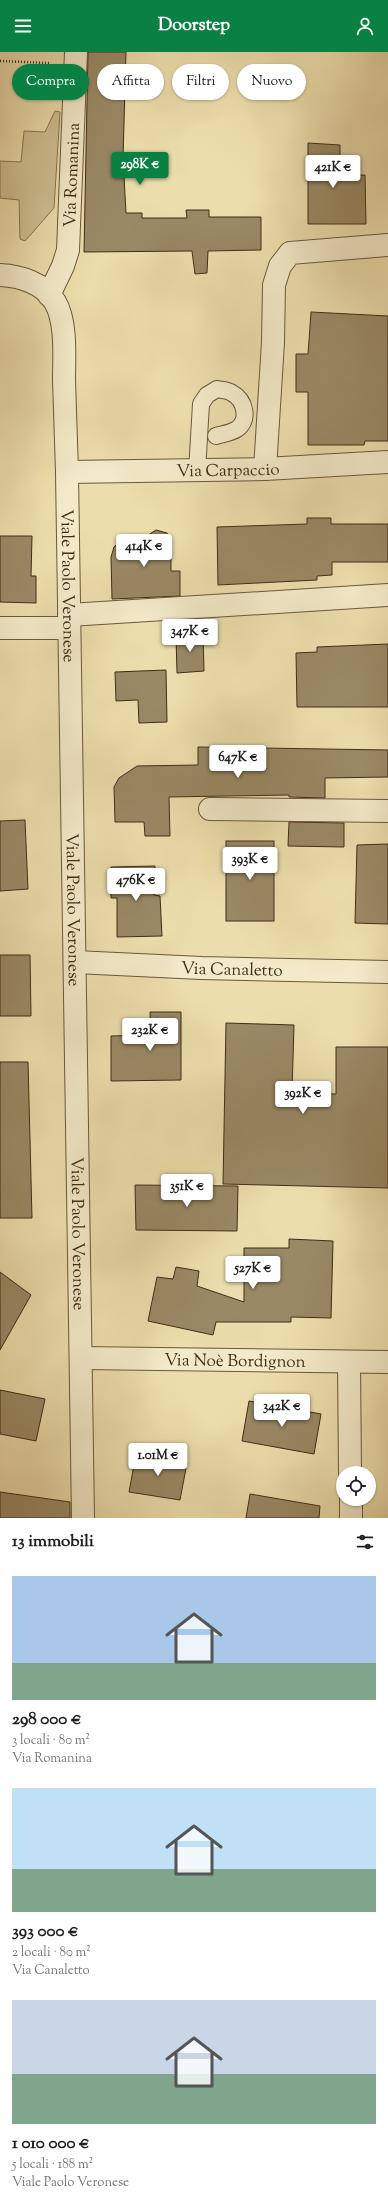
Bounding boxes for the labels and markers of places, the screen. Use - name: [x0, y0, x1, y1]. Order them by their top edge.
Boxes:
- pin: 298K €: [107, 152, 173, 186]
- pin: 421K €: [300, 155, 366, 189]
- pin: 414K €: [111, 534, 177, 568]
- pin: 347K €: [157, 619, 223, 653]
- pin: 647K €: [205, 745, 271, 779]
- pin: 393K €: [217, 847, 283, 881]
- pin: 476K €: [103, 868, 169, 902]
- pin: 232K €: [117, 1018, 183, 1052]
- pin: 392K €: [270, 1081, 336, 1115]
- pin: 351K €: [154, 1174, 220, 1208]
- pin: 527K €: [220, 1256, 286, 1290]
- pin: 342K €: [249, 1394, 315, 1428]
- pin: 1.01M €: [121, 1443, 195, 1477]

